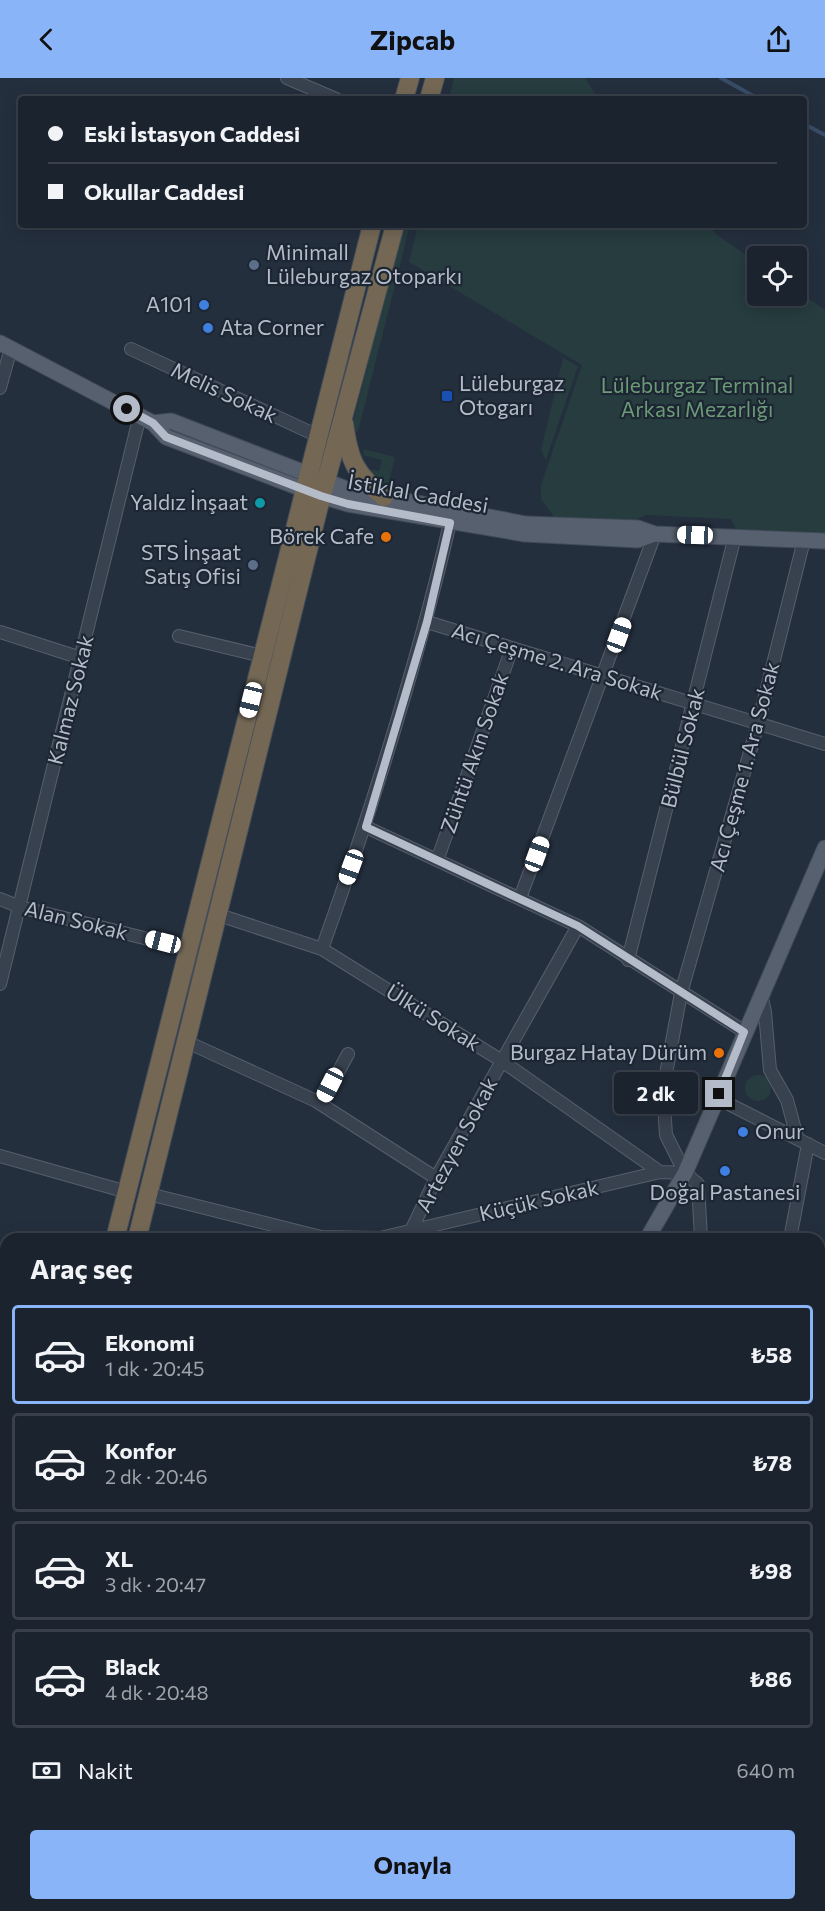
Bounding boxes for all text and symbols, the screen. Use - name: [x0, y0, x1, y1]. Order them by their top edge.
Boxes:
- icon: back: [30, 23, 63, 56]
- text: Zipcab: [370, 23, 455, 56]
- icon: share: [762, 23, 795, 56]
- text: Eski İstasyon Caddesi: [84, 120, 300, 147]
- text: Okullar Caddesi: [84, 178, 244, 205]
- place label: Minimall Lüleburgaz Otoparkı: [266, 239, 462, 288]
- map controls: [747, 246, 807, 306]
- button: locate: [747, 246, 807, 306]
- marker: Minimall Lüleburgaz Otoparkı: [247, 258, 261, 272]
- place label: A101: [146, 291, 192, 316]
- marker: A101: [197, 298, 211, 312]
- place label: Ata Corner: [220, 314, 324, 339]
- marker: Ata Corner: [201, 321, 215, 335]
- street label: Melis Sokak: [168, 356, 282, 427]
- place label: Lüleburgaz Otogarı: [459, 370, 564, 419]
- park label: Lüleburgaz Terminal Arkası Mezarlığı: [601, 372, 793, 421]
- marker: Lüleburgaz Otogarı: [440, 389, 454, 403]
- route start: [113, 395, 140, 422]
- street label: İstiklal Caddesi: [346, 468, 490, 517]
- place label: Yaldız İnşaat: [130, 489, 248, 514]
- marker: Yaldız İnşaat: [253, 496, 267, 510]
- place label: Börek Cafe: [269, 523, 374, 548]
- car: [677, 525, 713, 545]
- marker: Börek Cafe: [379, 530, 393, 544]
- place label: STS İnşaat Satış Ofisi: [141, 539, 241, 588]
- marker: STS İnşaat Satış Ofisi: [246, 558, 260, 572]
- car: [604, 615, 634, 655]
- street label: Acı Çeşme 2. Ara Sokak: [449, 617, 666, 705]
- street label: Kalmaz Sokak: [41, 632, 98, 767]
- street label: Acı Çeşme 1. Ara Sokak: [703, 659, 784, 874]
- street label: Zühtü Akın Sokak: [434, 669, 513, 836]
- car: [238, 680, 264, 720]
- street label: Bülbül Sokak: [655, 685, 709, 810]
- car: [522, 834, 552, 874]
- car: [336, 847, 366, 887]
- street label: Alan Sokak: [22, 895, 131, 944]
- car: [143, 929, 183, 955]
- street label: Ülkü Sokak: [382, 978, 486, 1056]
- place label: Burgaz Hatay Dürüm: [510, 1039, 707, 1064]
- marker: Burgaz Hatay Dürüm: [712, 1046, 726, 1060]
- car: [314, 1065, 346, 1105]
- street label: Artezyen Sokak: [410, 1073, 502, 1216]
- callout: 2 dk: [614, 1073, 698, 1115]
- route end: [705, 1080, 732, 1107]
- text: 2 dk: [637, 1081, 675, 1105]
- place label: Onur: [755, 1118, 804, 1143]
- marker: Onur: [736, 1125, 750, 1139]
- marker: Doğal Pastanesi: [718, 1164, 732, 1178]
- street label: Küçük Sokak: [477, 1174, 601, 1225]
- place label: Doğal Pastanesi: [650, 1179, 800, 1204]
- text: Araç seç: [30, 1252, 133, 1285]
- icon: car: [33, 1328, 87, 1382]
- text: Ekonomi: [105, 1329, 195, 1356]
- text: ₺58: [750, 1341, 792, 1368]
- text: 1 dk · 20:45: [105, 1356, 204, 1380]
- icon: car: [33, 1436, 87, 1490]
- text: Konfor: [105, 1437, 176, 1464]
- text: ₺78: [752, 1449, 792, 1476]
- text: 2 dk · 20:46: [105, 1464, 208, 1488]
- icon: car: [33, 1544, 87, 1598]
- text: XL: [105, 1545, 133, 1572]
- text: ₺98: [749, 1557, 792, 1584]
- text: 3 dk · 20:47: [105, 1572, 206, 1596]
- icon: car: [33, 1652, 87, 1706]
- text: Black: [105, 1653, 160, 1680]
- text: ₺86: [749, 1665, 792, 1692]
- text: 4 dk · 20:48: [105, 1680, 209, 1704]
- icon: cash: [30, 1754, 63, 1787]
- text: Nakit: [78, 1757, 133, 1784]
- text: 640 m: [737, 1758, 795, 1782]
- button: Onayla: [30, 1830, 795, 1899]

